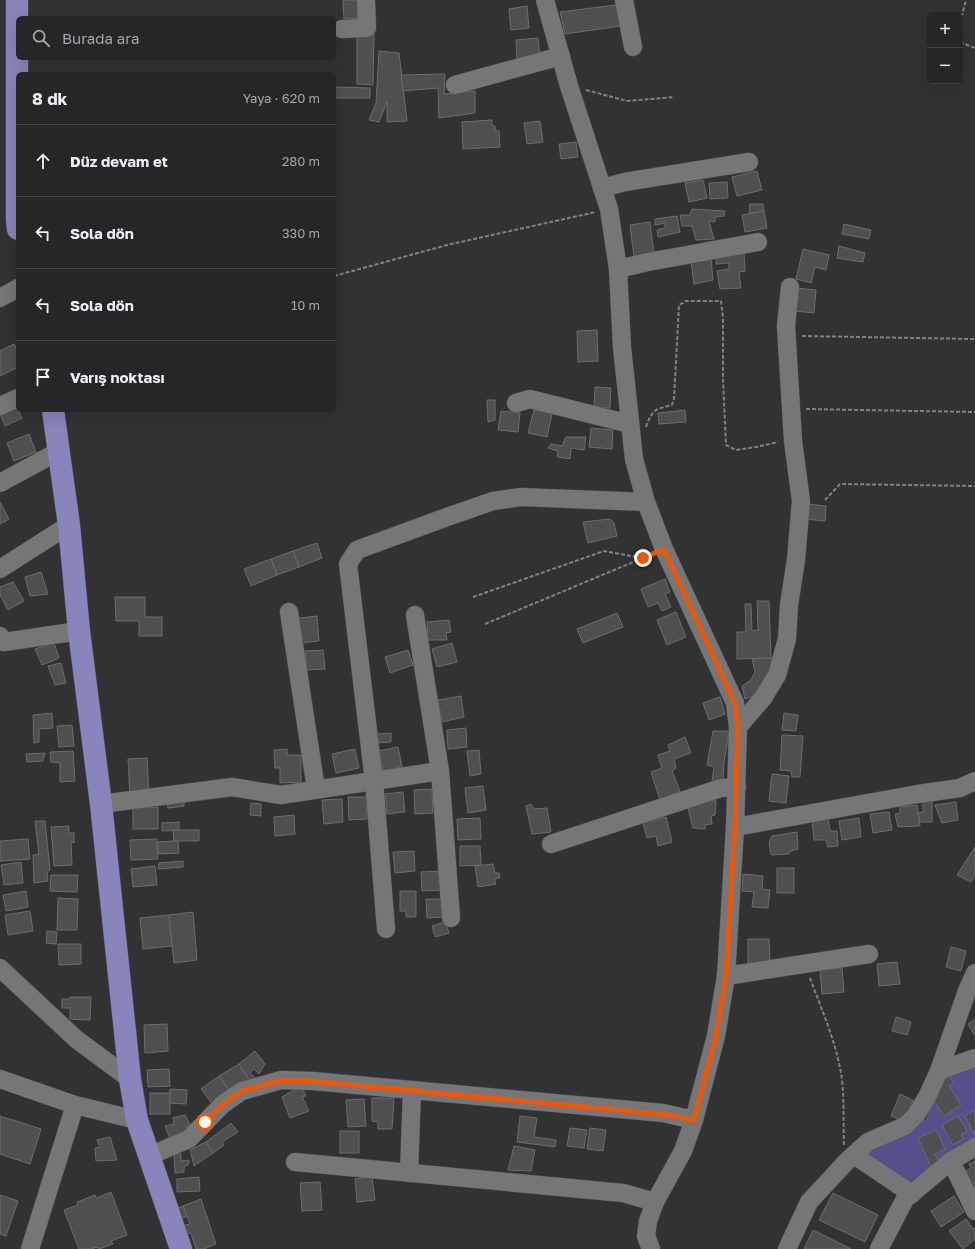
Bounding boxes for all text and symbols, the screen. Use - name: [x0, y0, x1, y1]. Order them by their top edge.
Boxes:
- map controls: [927, 12, 963, 84]
- button: +: [927, 12, 963, 48]
- search box: [16, 16, 336, 60]
- icon: search: [30, 27, 52, 49]
- text: Burada ara: [62, 29, 139, 47]
- button: −: [927, 48, 963, 84]
- text: 8 dk: [32, 88, 67, 109]
- text: Yaya · 620 m: [243, 90, 320, 106]
- icon: ahead: [32, 150, 54, 172]
- text: Düz devam et: [70, 152, 168, 170]
- text: 280 m: [282, 153, 320, 169]
- icon: left: [32, 222, 54, 244]
- text: Sola dön: [70, 224, 134, 242]
- text: 330 m: [282, 225, 320, 241]
- icon: left: [32, 294, 54, 316]
- text: Sola dön: [70, 296, 134, 314]
- text: 10 m: [291, 297, 320, 313]
- icon: arrive: [32, 366, 54, 388]
- text: Varış noktası: [70, 368, 165, 386]
- route end: [634, 549, 652, 567]
- route start: [196, 1113, 214, 1131]

